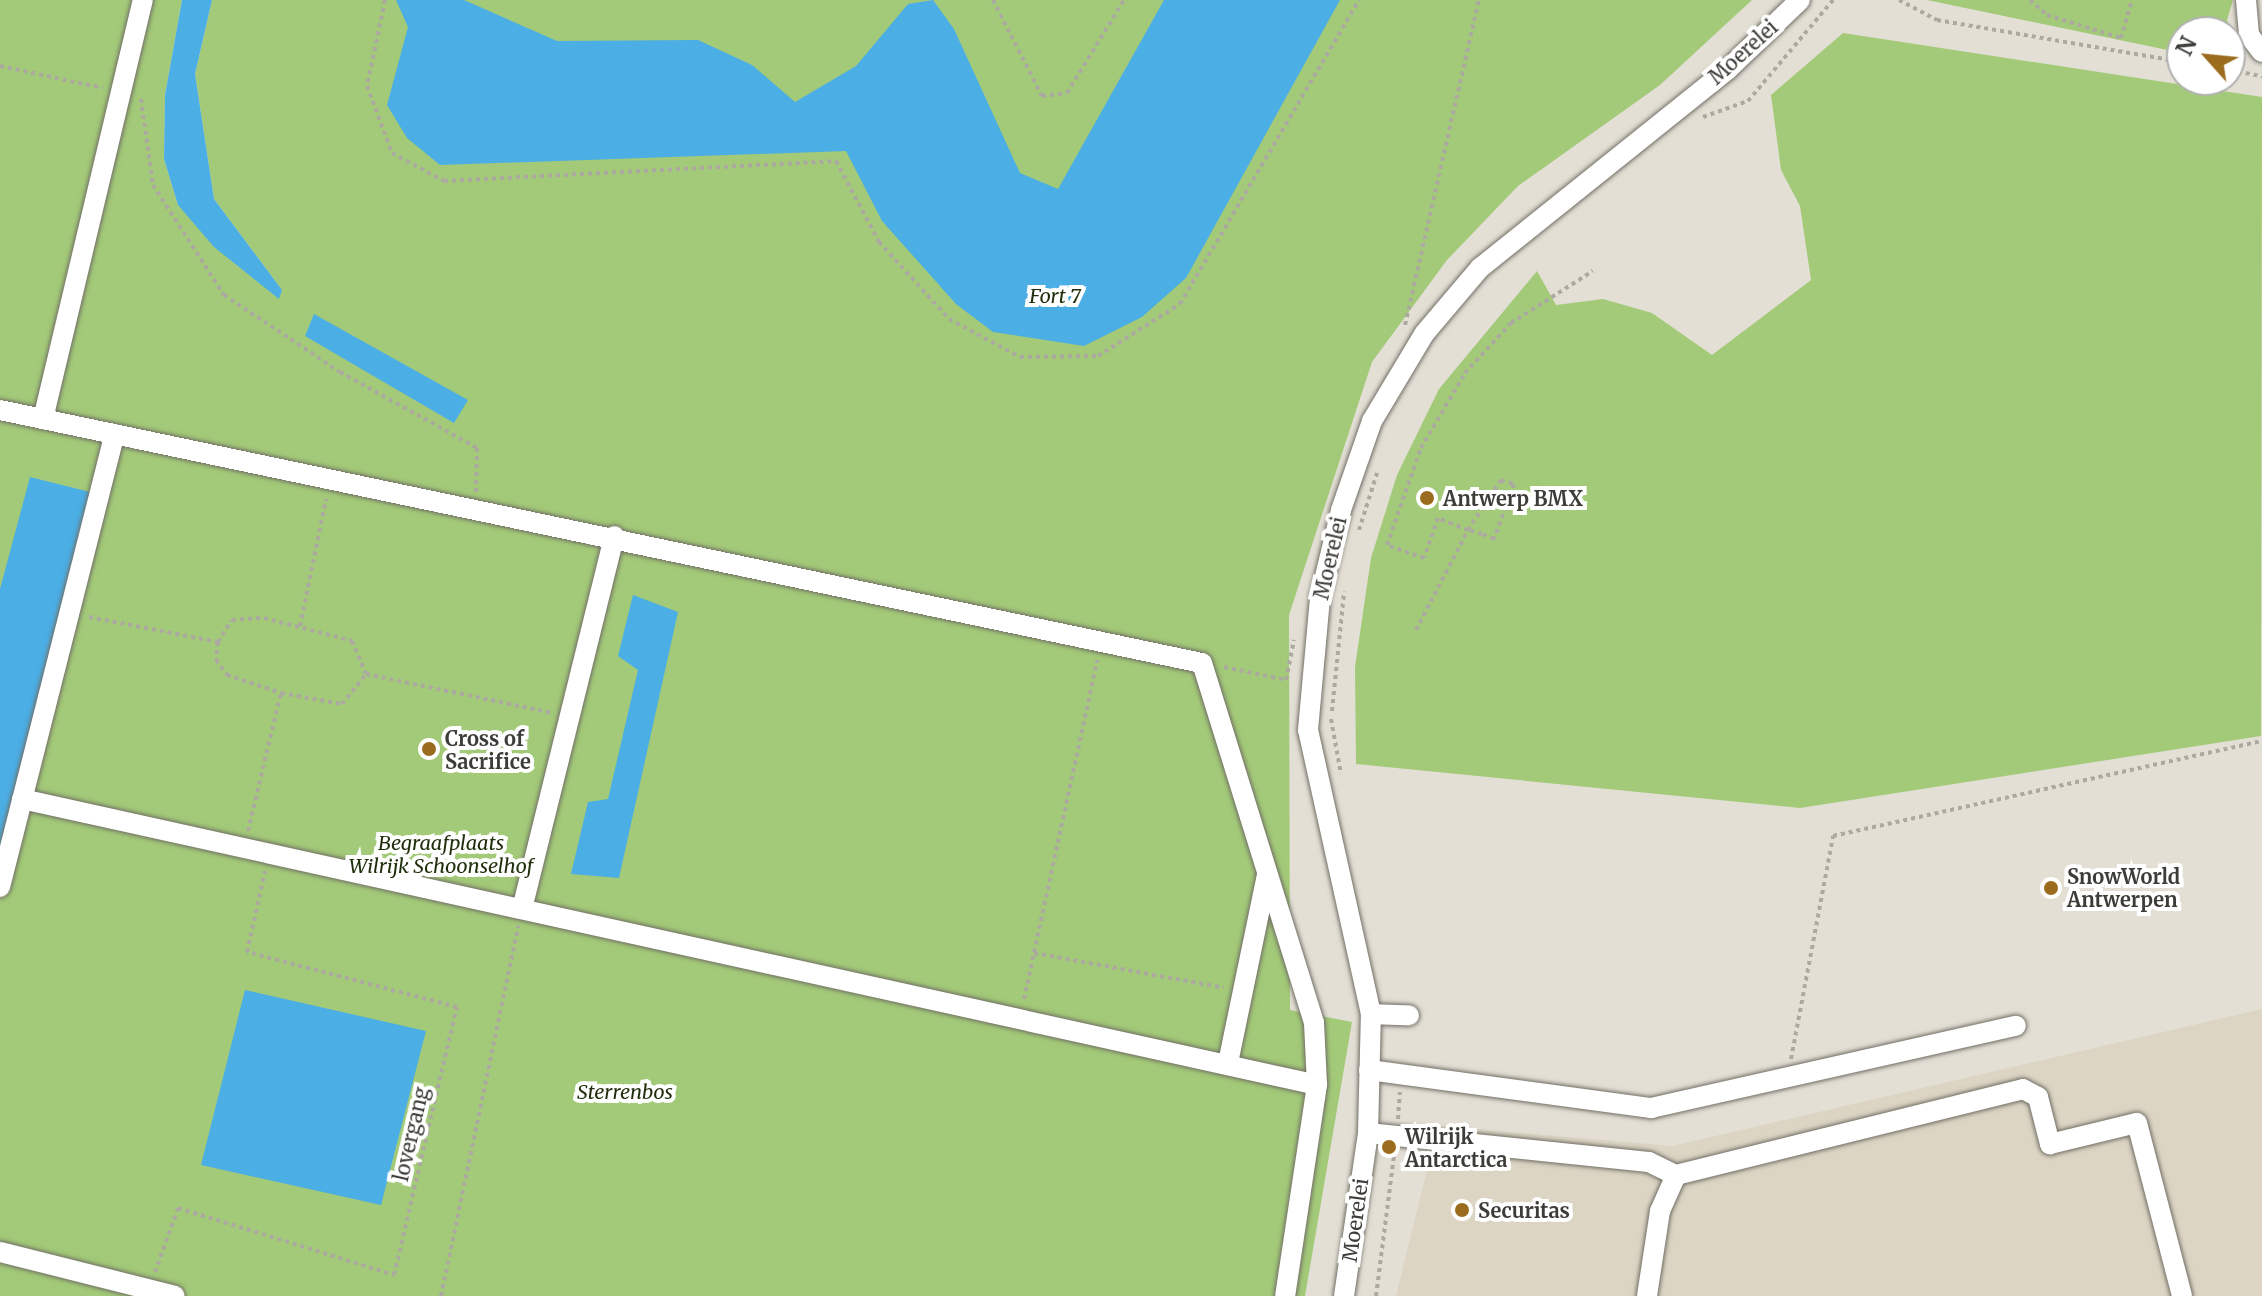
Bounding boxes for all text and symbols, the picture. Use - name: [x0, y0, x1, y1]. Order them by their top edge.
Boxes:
- street label: Moerelei: [1704, 15, 1782, 89]
- north arrow: [2166, 16, 2246, 96]
- text: N: [2170, 32, 2203, 60]
- park label: Fort 7: [1029, 283, 1081, 307]
- place label: Antwerp BMX: [1443, 486, 1583, 510]
- marker: Antwerp BMX: [1418, 489, 1436, 507]
- street label: Moerelei: [1309, 514, 1351, 602]
- place label: Cross of Sacrifice: [445, 726, 531, 773]
- marker: Cross of Sacrifice: [420, 740, 438, 758]
- park label: Begraafplaats Wilrijk Schoonselhof: [349, 831, 533, 878]
- place label: SnowWorld Antwerpen: [2067, 864, 2180, 911]
- marker: SnowWorld Antwerpen: [2042, 879, 2060, 897]
- park label: Sterrenbos: [577, 1079, 673, 1103]
- street label: lovergang: [389, 1085, 433, 1183]
- place label: Wilrijk Antarctica: [1405, 1124, 1507, 1171]
- marker: Wilrijk Antarctica: [1380, 1138, 1398, 1156]
- street label: Moerelei: [1337, 1177, 1373, 1263]
- place label: Securitas: [1478, 1198, 1570, 1222]
- marker: Securitas: [1453, 1201, 1471, 1219]

